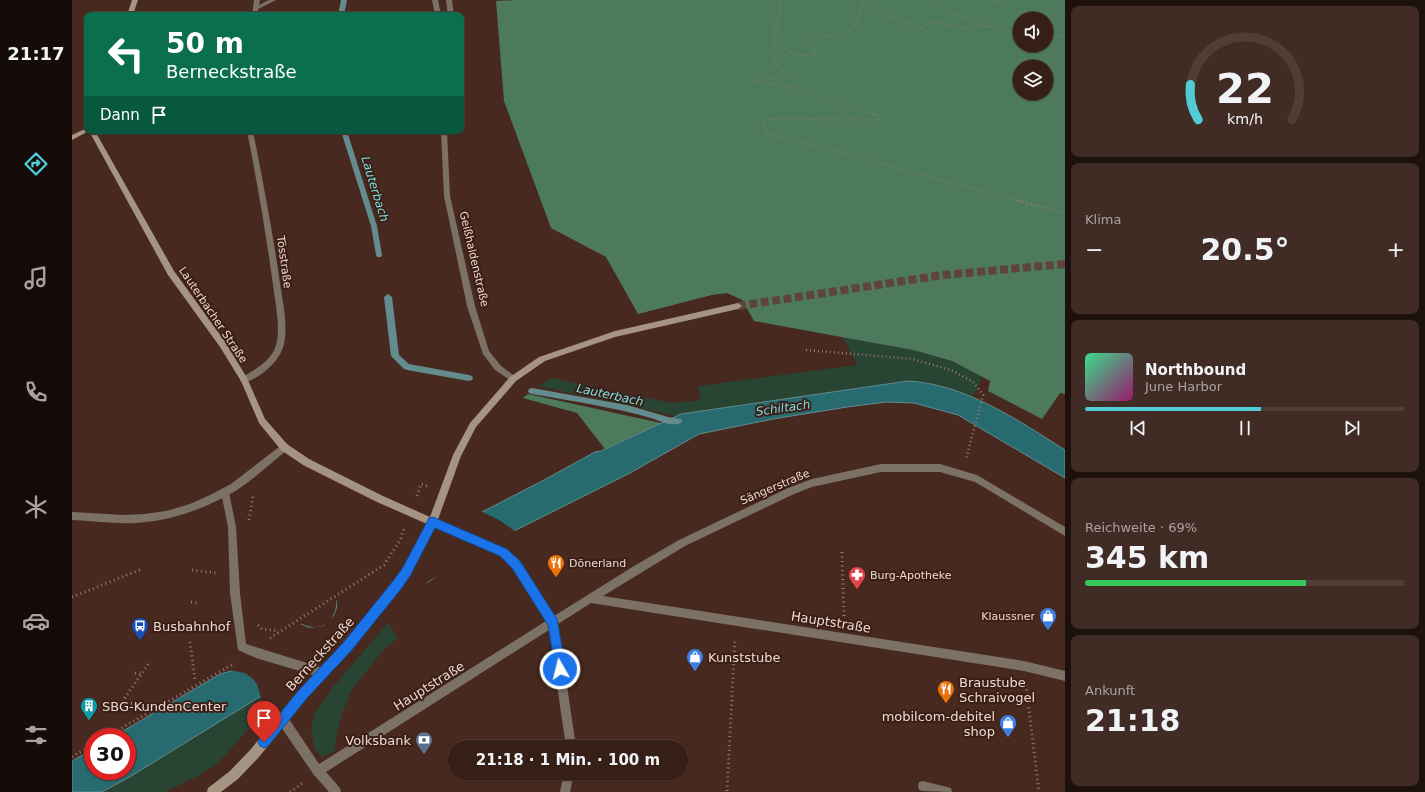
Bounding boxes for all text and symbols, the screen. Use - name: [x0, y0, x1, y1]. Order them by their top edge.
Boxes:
- map controls: [1013, 12, 1053, 100]
- button: sound: [1013, 12, 1053, 52]
- text: 50 m: [166, 27, 244, 60]
- icon: left: [100, 28, 152, 80]
- text: 21:17: [7, 43, 65, 64]
- button: layers: [1013, 60, 1053, 100]
- text: Berneckstraße: [166, 61, 297, 82]
- text: 22: [1216, 63, 1274, 112]
- icon: arrive: [148, 104, 170, 126]
- text: Dann: [100, 106, 140, 124]
- text: km/h: [1227, 110, 1263, 126]
- icon: directions: [22, 150, 50, 178]
- water label: Lauterbach: [358, 155, 392, 223]
- street label: Geißhaldenstraße: [457, 210, 491, 308]
- text: Klima: [1085, 212, 1121, 227]
- text: 20.5°: [1200, 232, 1290, 267]
- street label: Tösstraße: [274, 234, 294, 289]
- text: −: [1085, 237, 1103, 262]
- text: +: [1387, 237, 1405, 262]
- icon: music: [22, 264, 50, 292]
- street label: Lauterbacher Straße: [176, 264, 250, 366]
- text: Northbound: [1145, 361, 1246, 379]
- icon: phone: [22, 378, 50, 406]
- text: June Harbor: [1145, 379, 1222, 394]
- water label: Lauterbach: [575, 381, 645, 409]
- water label: Schiltach: [755, 397, 811, 419]
- icon: previous: [1127, 417, 1149, 439]
- icon: pause: [1234, 417, 1256, 439]
- icon: next: [1341, 417, 1363, 439]
- street label: Sängerstraße: [738, 466, 812, 507]
- icon: climate: [22, 493, 50, 521]
- text: Reichweite · 69%: [1085, 520, 1197, 535]
- text: 345 km: [1085, 540, 1209, 575]
- restaurant icon: Dönerland: [546, 553, 566, 578]
- place label: Dönerland: [569, 557, 626, 570]
- pharmacy icon: Burg-Apotheke: [847, 565, 867, 590]
- place label: Burg-Apotheke: [870, 569, 952, 582]
- shop icon: Klaussner: [1038, 606, 1058, 631]
- icon: car: [22, 607, 50, 635]
- street label: Hauptstraße: [790, 608, 872, 636]
- place label: Klaussner: [981, 610, 1035, 623]
- street label: Berneckstraße: [283, 614, 357, 694]
- bus stop icon: Busbahnhof: [130, 616, 150, 641]
- place label: Busbahnhof: [153, 619, 231, 634]
- shop icon: Kunststube: [685, 647, 705, 672]
- position arrow: [539, 648, 581, 690]
- place label: Kunststube: [708, 650, 781, 665]
- street label: Hauptstraße: [391, 658, 467, 714]
- place label: Braustube Schraivogel: [959, 675, 1035, 705]
- restaurant icon: Braustube Schraivogel: [936, 679, 956, 704]
- text: Ankunft: [1085, 683, 1135, 698]
- building icon: SBG-KundenCenter: [79, 696, 99, 721]
- place label: SBG-KundenCenter: [102, 699, 227, 714]
- pin: [247, 701, 281, 742]
- text: 21:18: [1085, 703, 1181, 738]
- icon: arrive: [253, 707, 275, 729]
- place label: mobilcom-debitel shop: [882, 709, 995, 739]
- shop icon: mobilcom-debitel shop: [998, 713, 1018, 738]
- icon: filters: [22, 721, 50, 749]
- speed limit sign: 30: [84, 728, 136, 780]
- bank icon: Volksbank: [414, 730, 434, 755]
- place label: Volksbank: [345, 733, 411, 748]
- text: 21:18 · 1 Min. · 100 m: [476, 751, 660, 769]

